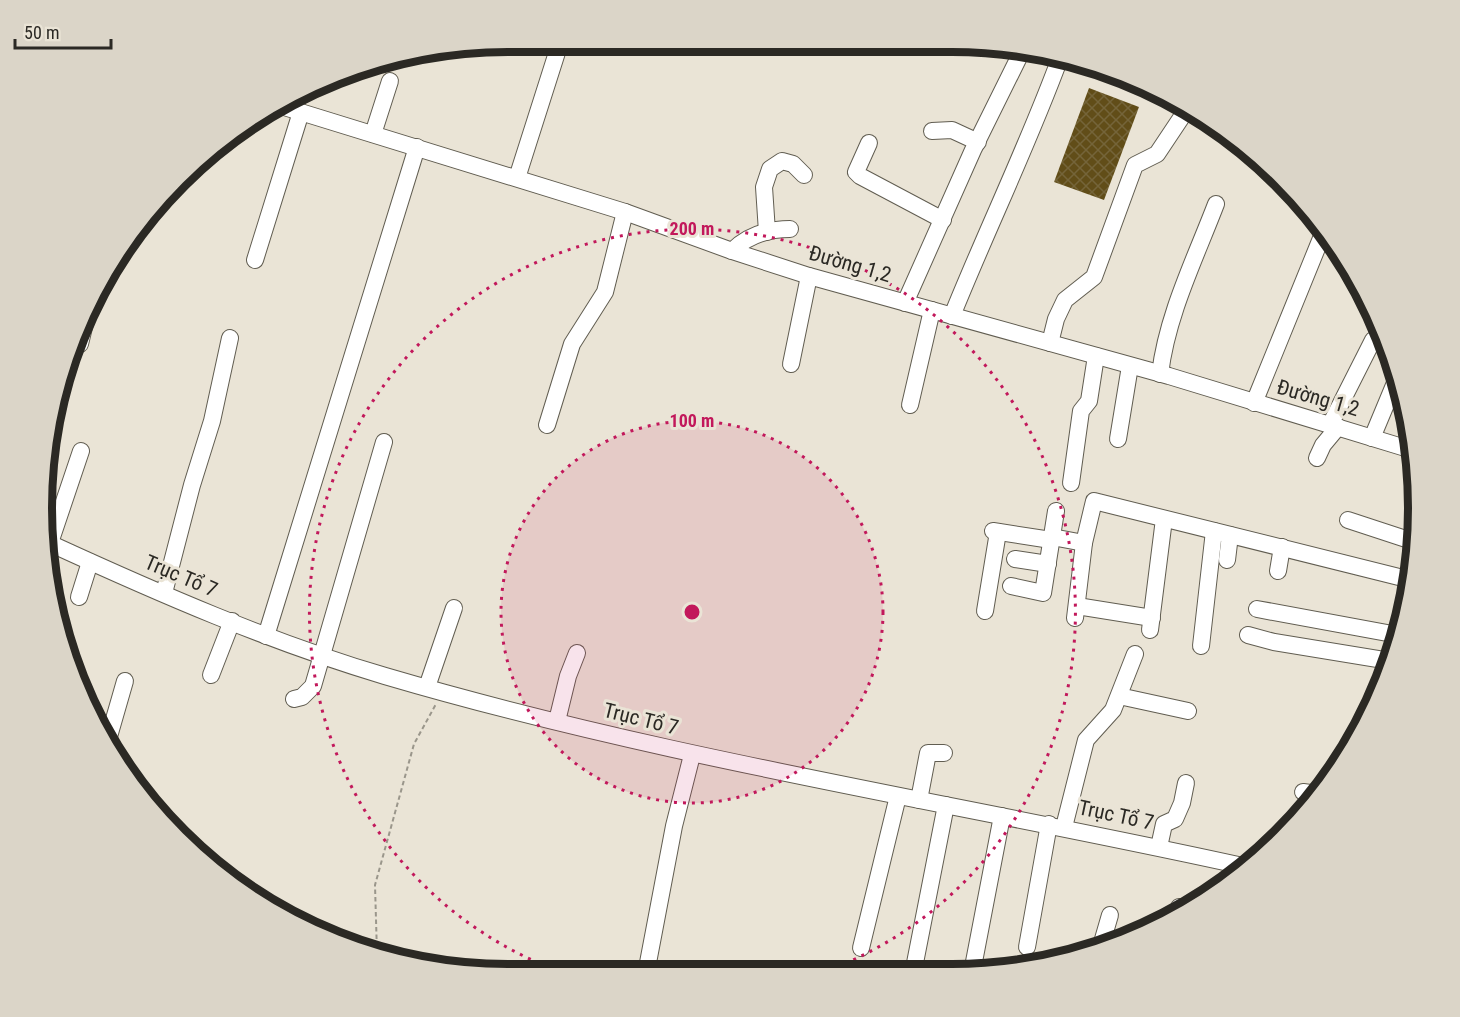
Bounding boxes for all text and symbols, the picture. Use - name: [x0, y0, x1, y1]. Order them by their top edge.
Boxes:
- scale bar: [15, 12, 111, 50]
- text: 50 m: [24, 22, 59, 43]
- text: 200 m: [670, 218, 714, 239]
- street label: Đường 1,2: [806, 241, 894, 287]
- street label: Đường 1,2: [1274, 375, 1362, 421]
- text: 100 m: [670, 410, 714, 431]
- street label: Trục Tổ 7: [141, 550, 221, 602]
- centre of rings: [682, 602, 702, 622]
- street label: Trục Tổ 7: [601, 698, 681, 740]
- street label: Trục Tổ 7: [1076, 795, 1156, 835]

